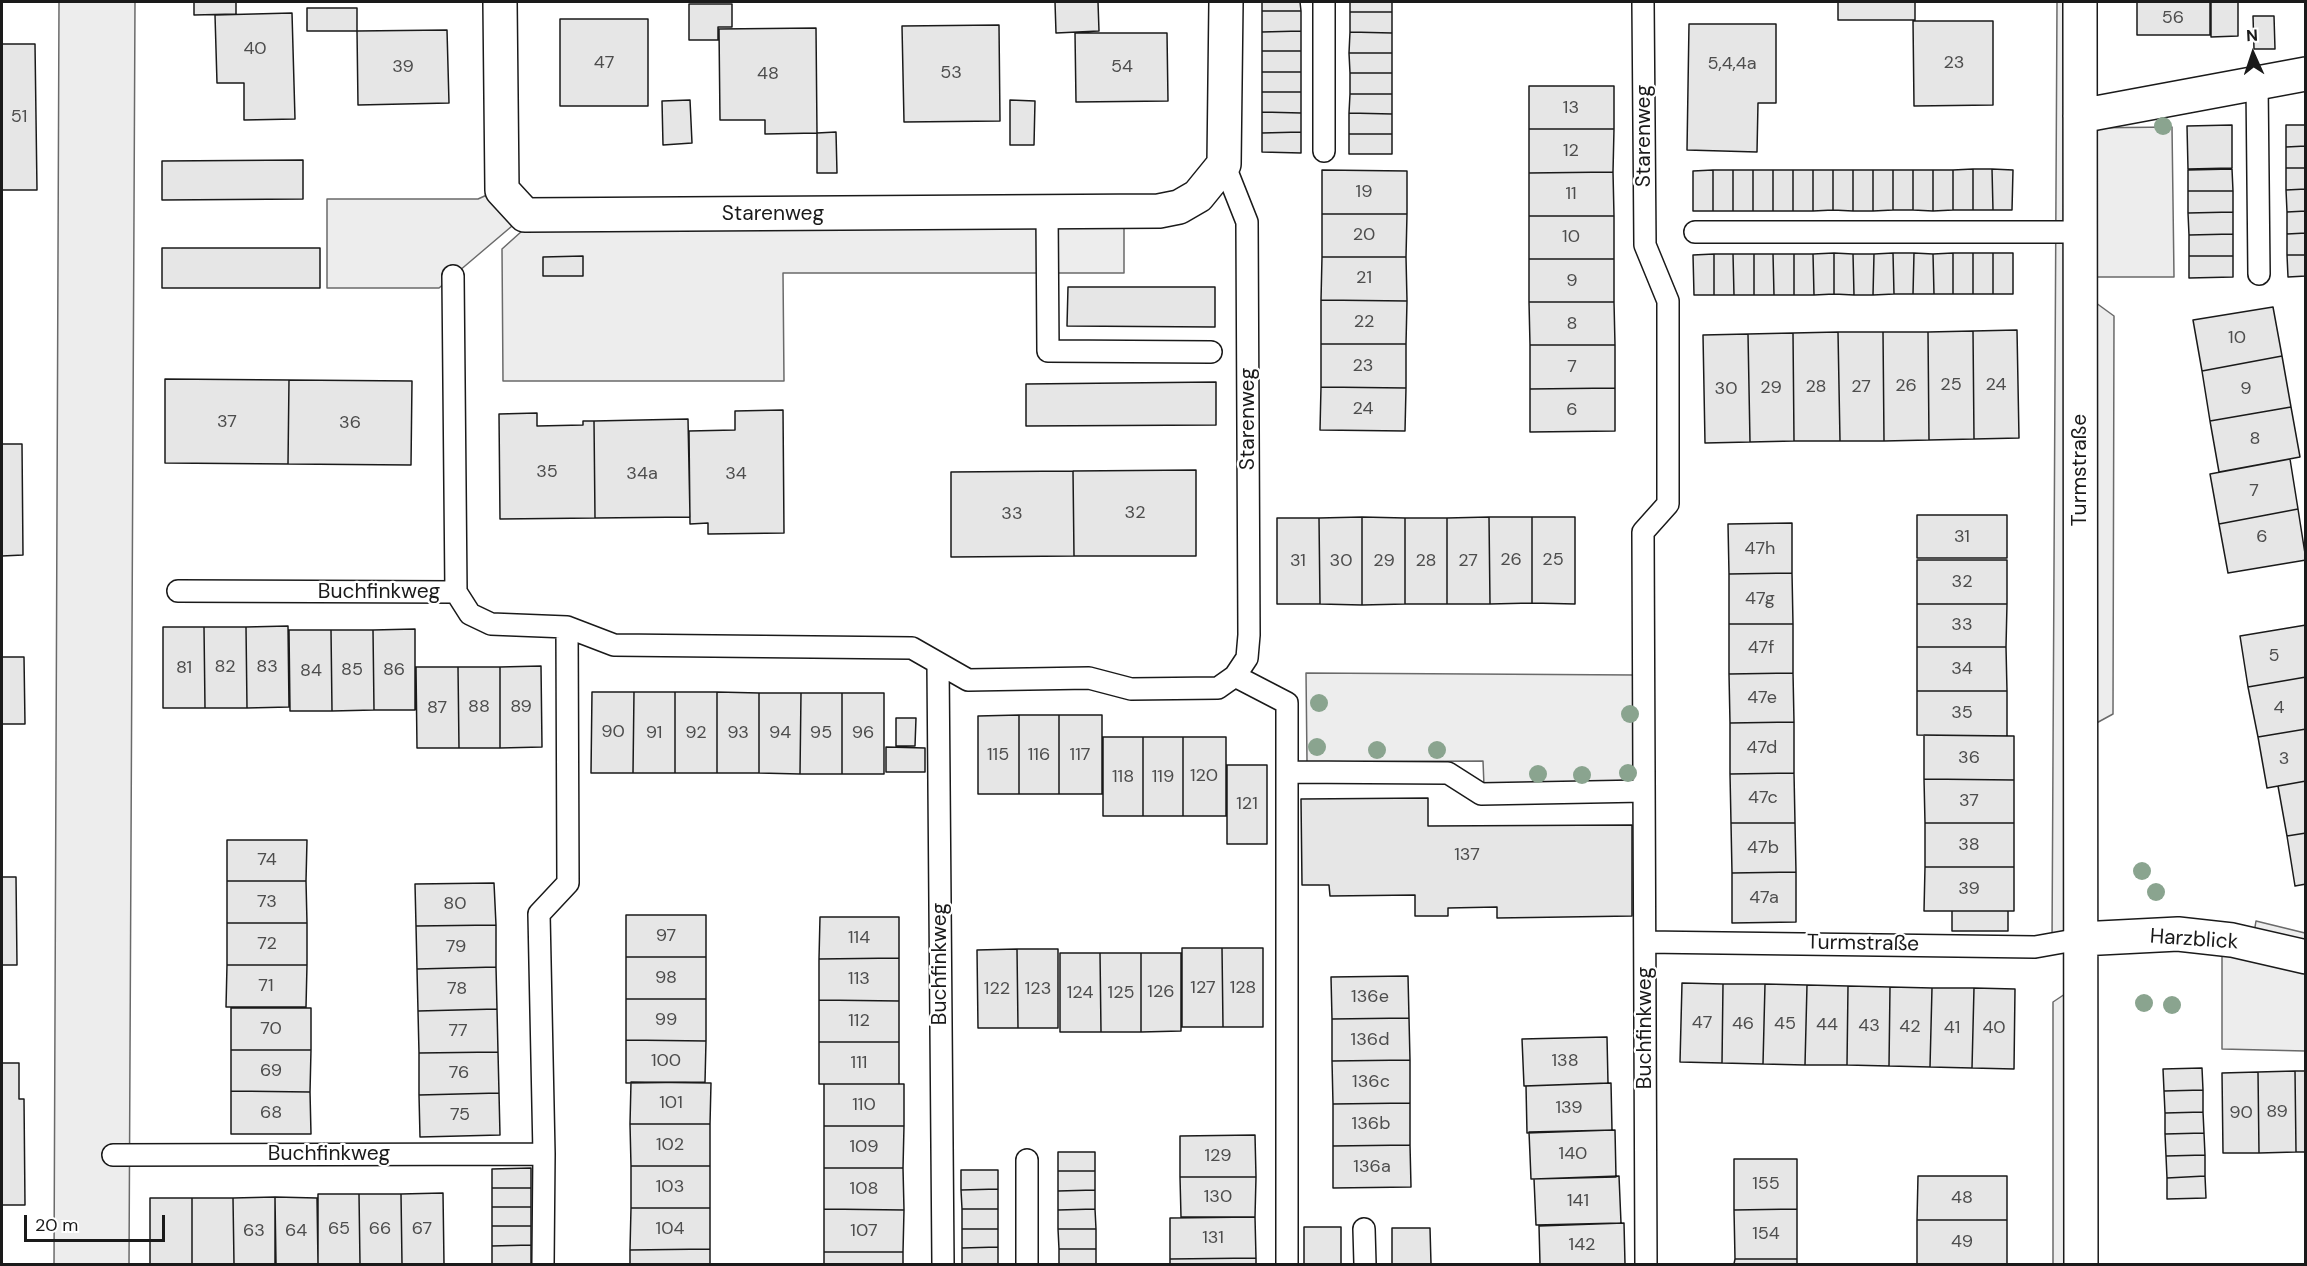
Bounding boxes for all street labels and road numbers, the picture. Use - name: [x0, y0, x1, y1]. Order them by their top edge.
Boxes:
- street label: Starenweg: [1631, 85, 1657, 187]
- street label: Starenweg: [722, 201, 824, 227]
- street label: Starenweg: [1235, 368, 1261, 470]
- street label: Turmstraße: [2067, 414, 2093, 526]
- street label: Buchfinkweg: [318, 579, 440, 605]
- street label: Buchfinkweg: [927, 903, 953, 1025]
- street label: Harzblick: [2149, 924, 2239, 956]
- street label: Turmstraße: [1807, 930, 1919, 958]
- street label: Buchfinkweg: [1632, 967, 1658, 1089]
- street label: Buchfinkweg: [268, 1141, 390, 1167]

